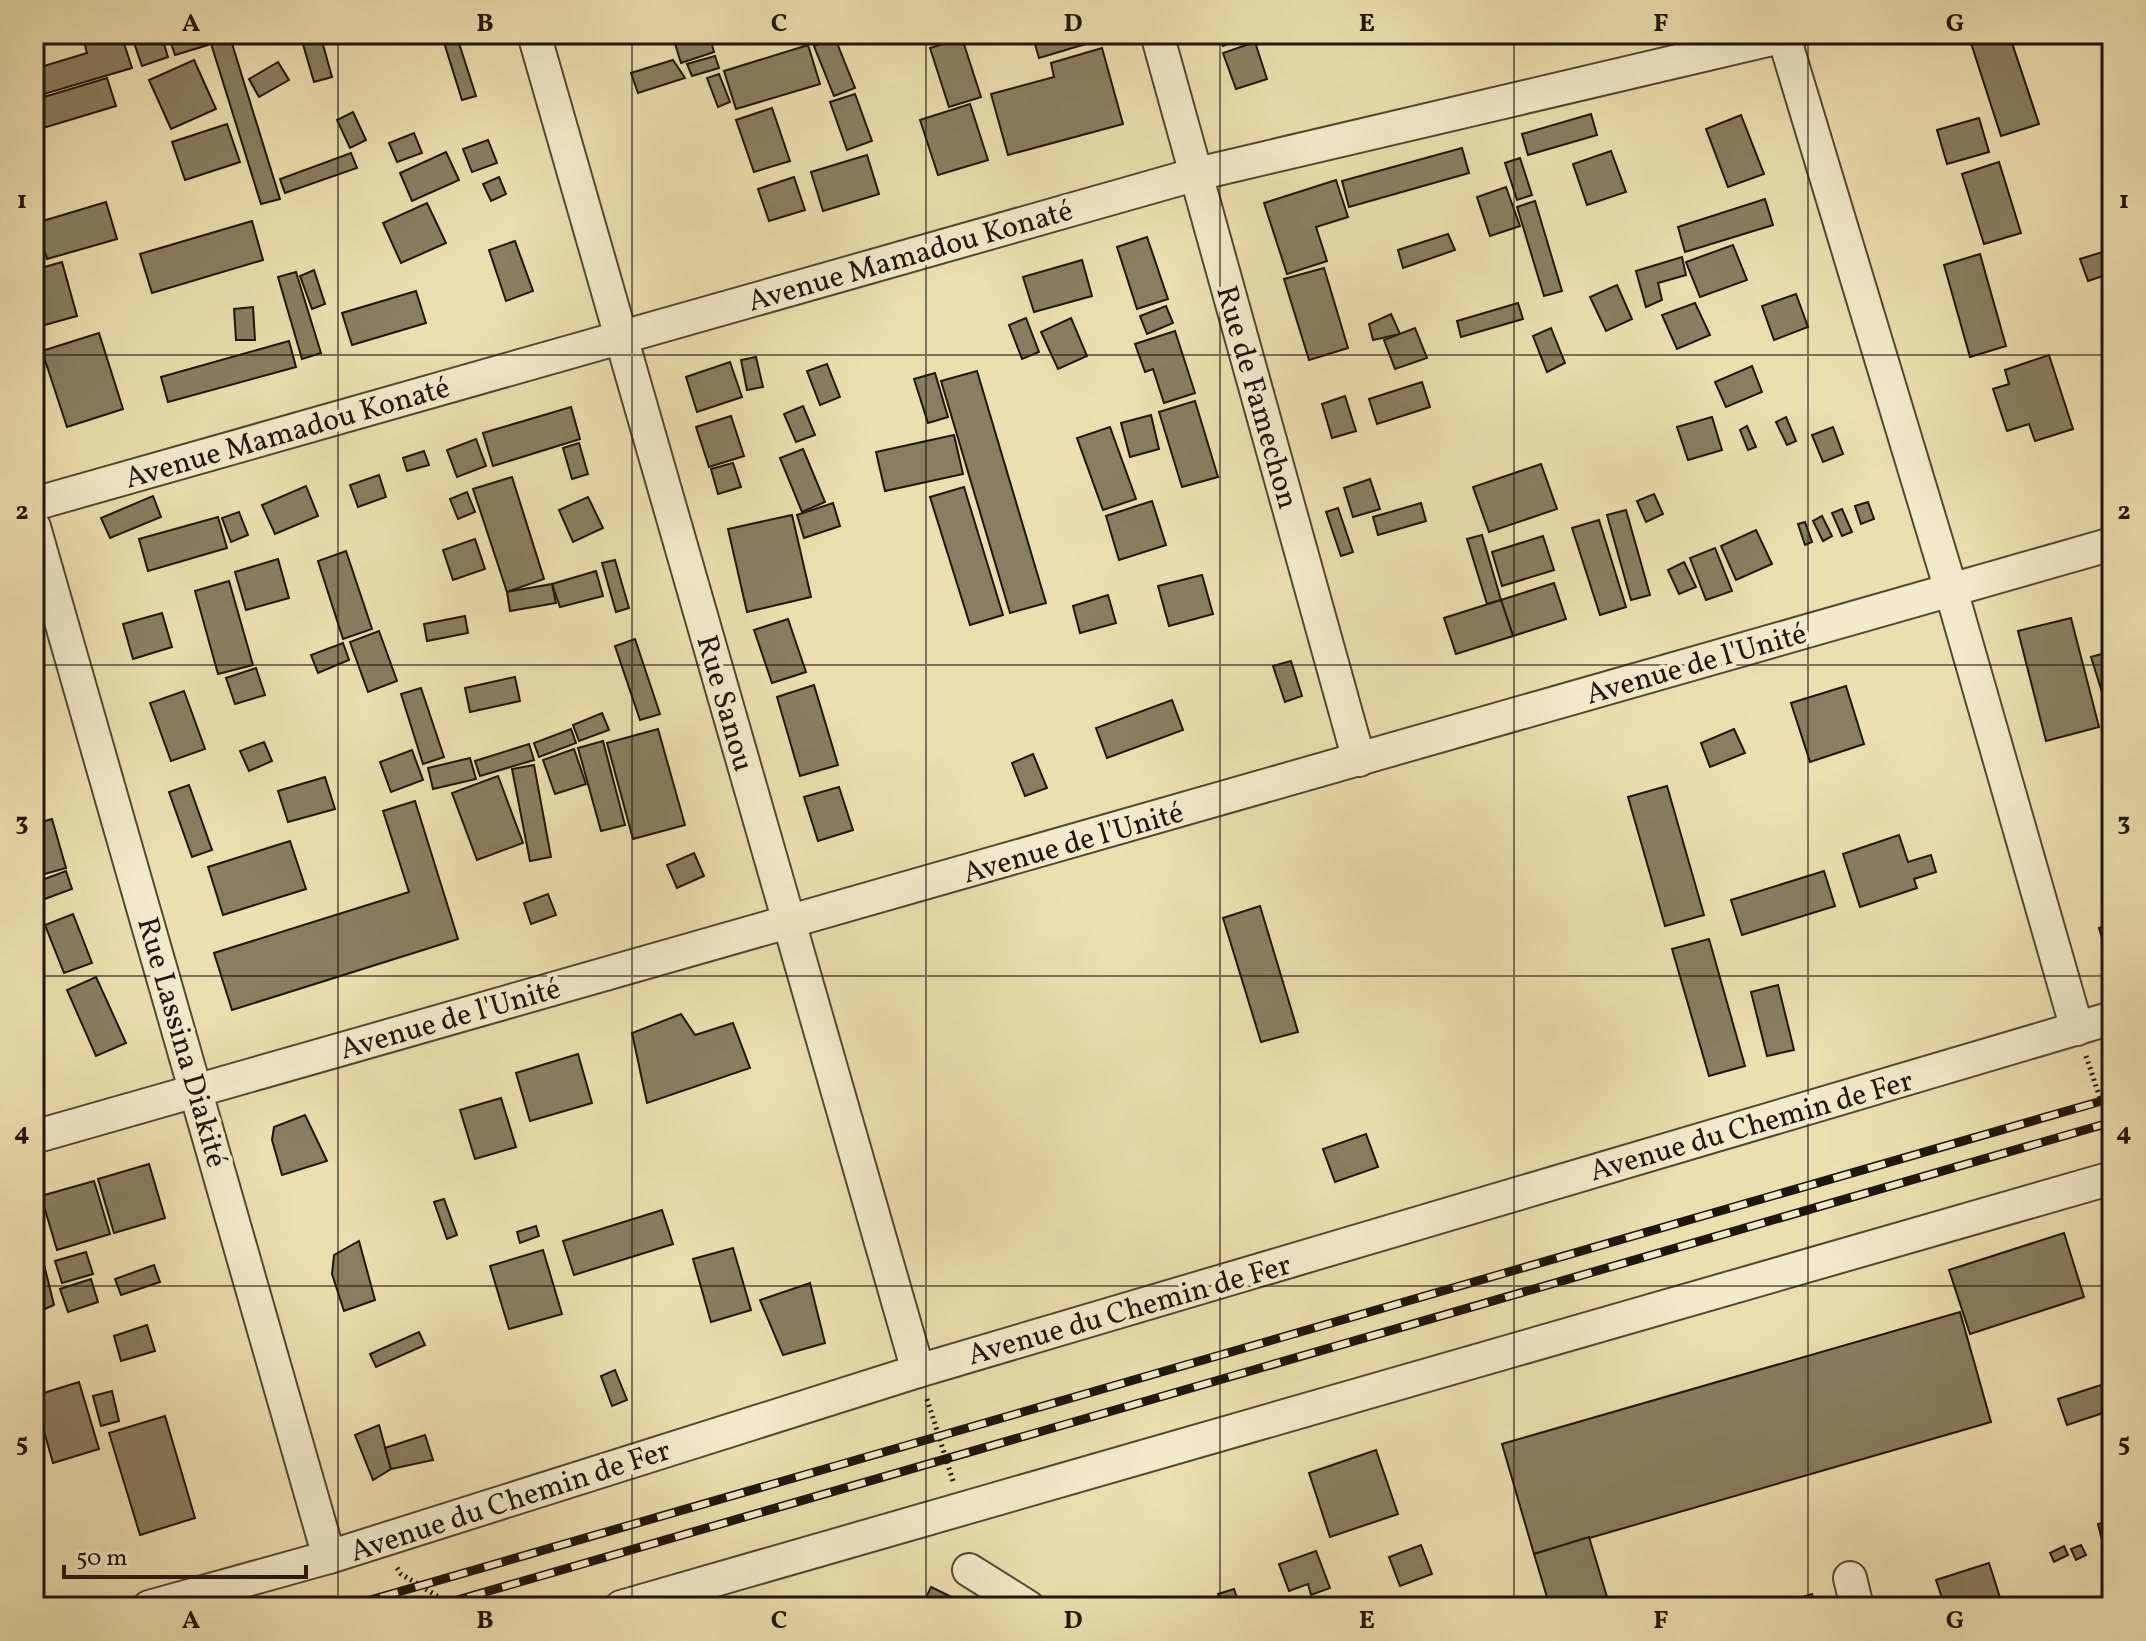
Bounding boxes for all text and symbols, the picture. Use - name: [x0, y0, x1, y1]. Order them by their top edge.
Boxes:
- text: A: [182, 6, 201, 42]
- text: B: [476, 6, 494, 42]
- text: C: [771, 6, 787, 42]
- text: D: [1063, 6, 1083, 42]
- text: E: [1359, 6, 1375, 42]
- text: F: [1653, 6, 1669, 42]
- text: G: [1946, 6, 1964, 42]
- text: 1: [17, 183, 27, 219]
- text: 1: [2119, 183, 2129, 219]
- street label: Avenue Mamadou Konaté: [743, 190, 1078, 323]
- street label: Rue de Famechon: [1204, 281, 1308, 514]
- street label: Avenue Mamadou Konaté: [120, 367, 455, 500]
- text: 2: [15, 494, 29, 530]
- text: 2: [2117, 494, 2131, 530]
- street label: Avenue de l'Unité: [1581, 613, 1812, 717]
- street label: Rue Sanou: [685, 630, 764, 777]
- street label: Avenue de l'Unité: [958, 792, 1189, 896]
- text: 3: [15, 805, 29, 841]
- text: 3: [2117, 805, 2131, 841]
- street label: Rue Lassina Diakité: [125, 912, 237, 1173]
- street label: Avenue de l'Unité: [335, 968, 566, 1072]
- street label: Avenue du Chemin de Fer: [1585, 1061, 1918, 1193]
- text: 4: [14, 1115, 30, 1151]
- text: 4: [2116, 1115, 2132, 1151]
- street label: Avenue du Chemin de Fer: [963, 1245, 1296, 1377]
- text: 5: [16, 1426, 28, 1462]
- text: 5: [2118, 1426, 2130, 1462]
- street label: Avenue du Chemin de Fer: [345, 1430, 676, 1574]
- scale bar: [64, 1529, 306, 1579]
- text: 50 m: [76, 1542, 128, 1576]
- text: A: [182, 1603, 201, 1639]
- text: B: [476, 1603, 494, 1639]
- text: C: [771, 1603, 787, 1639]
- text: D: [1063, 1603, 1083, 1639]
- text: E: [1359, 1603, 1375, 1639]
- text: F: [1653, 1603, 1669, 1639]
- text: G: [1946, 1603, 1964, 1639]

